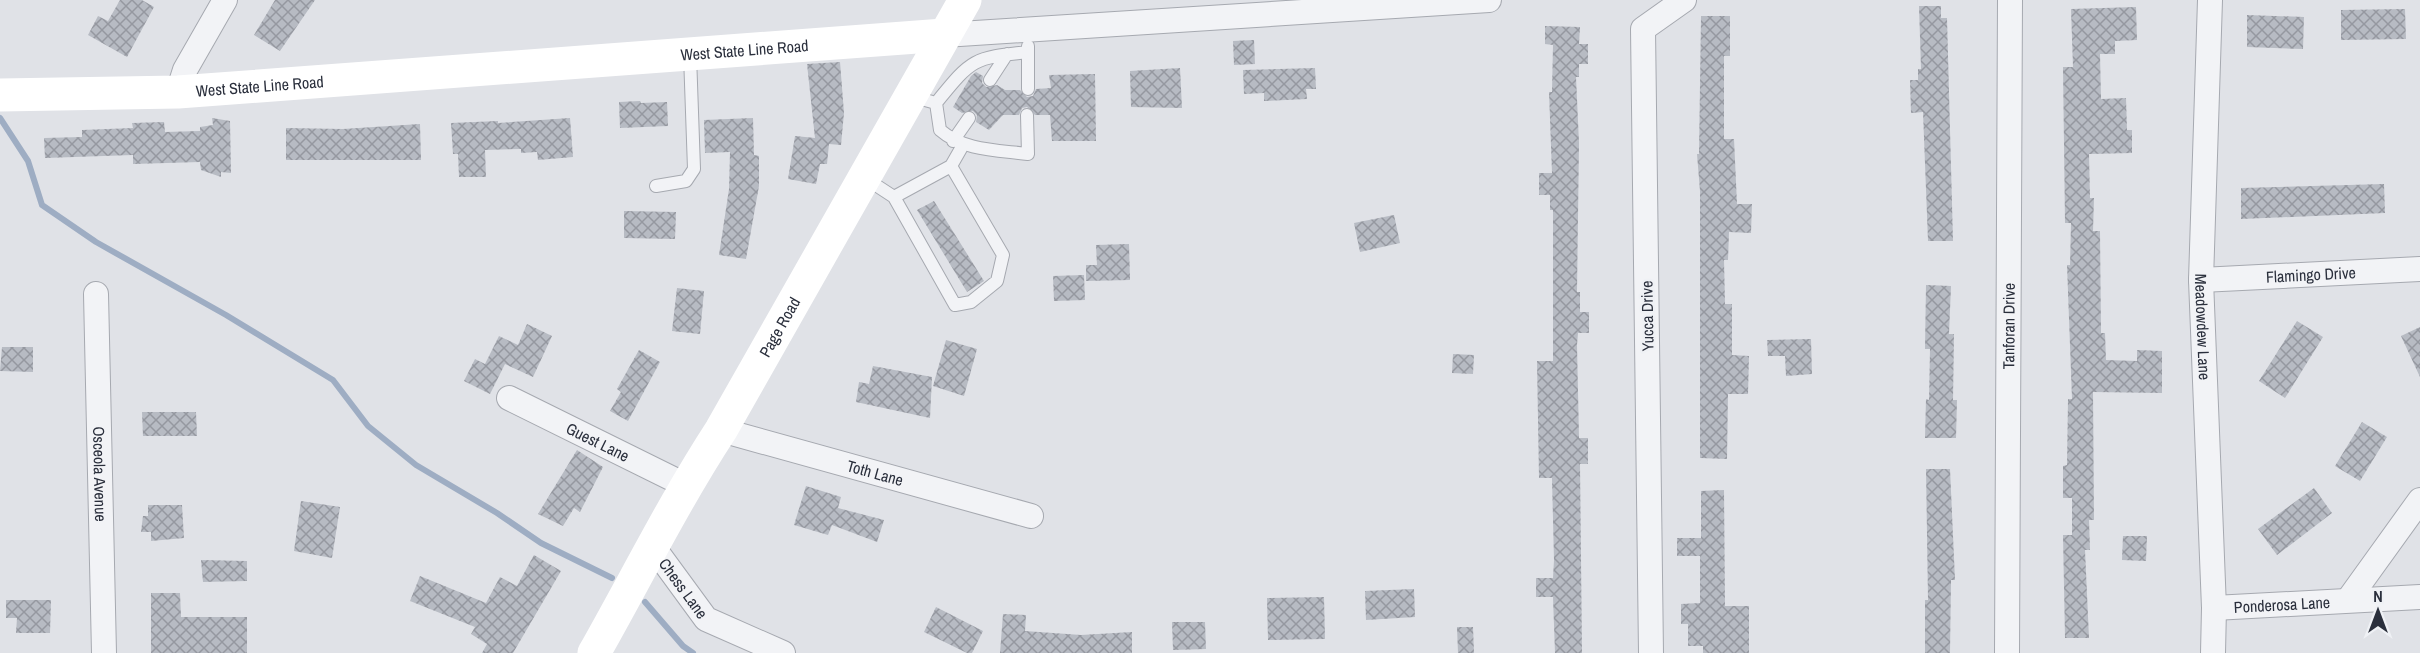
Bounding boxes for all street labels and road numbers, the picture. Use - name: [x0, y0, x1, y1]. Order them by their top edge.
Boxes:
- street label: West State Line Road: [680, 34, 809, 66]
- street label: West State Line Road: [195, 70, 325, 102]
- street label: Flamingo Drive: [2265, 261, 2356, 288]
- street label: Meadowdew Lane: [2190, 273, 2216, 380]
- street label: Yucca Drive: [1635, 280, 1659, 352]
- street label: Tanforan Drive: [1997, 283, 2020, 369]
- street label: Page Road: [754, 293, 805, 361]
- street label: Guest Lane: [562, 417, 633, 467]
- street label: Osceola Avenue: [88, 426, 112, 522]
- street label: Toth Lane: [844, 454, 906, 491]
- street label: Chess Lane: [654, 554, 713, 623]
- street label: Ponderosa Lane: [2233, 591, 2331, 618]

